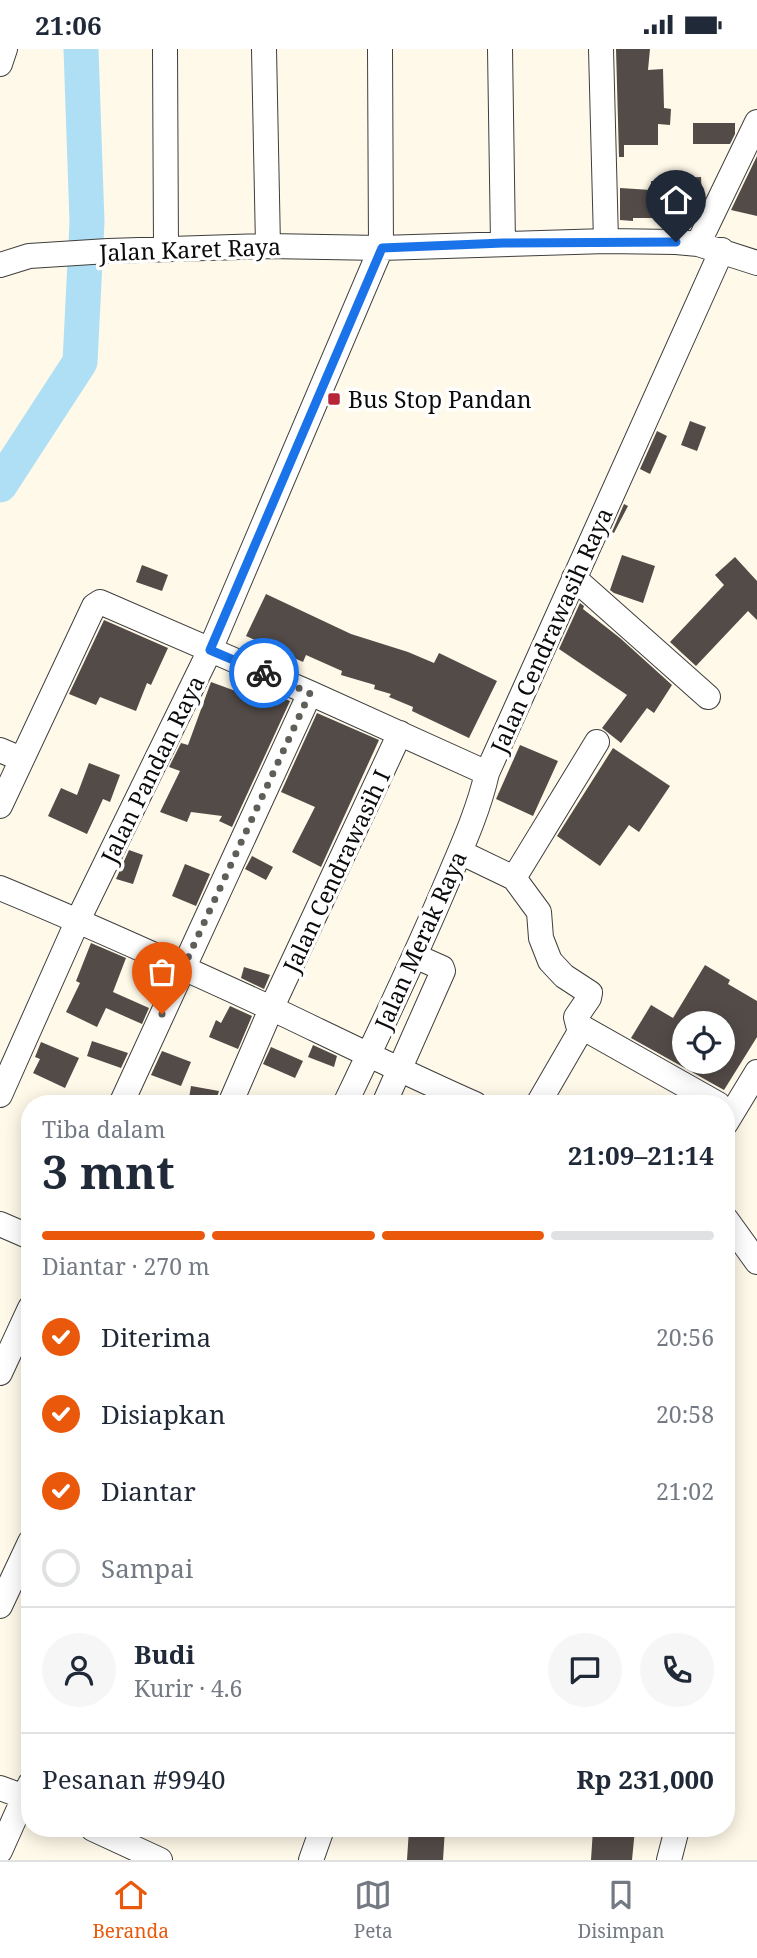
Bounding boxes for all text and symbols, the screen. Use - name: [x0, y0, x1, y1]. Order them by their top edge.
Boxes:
- text: 21:06: [35, 7, 102, 43]
- pin: [646, 170, 706, 242]
- icon: home: [657, 181, 695, 219]
- street label: Jalan Karet Raya: [98, 230, 281, 268]
- place label: Bus Stop Pandan: [348, 383, 532, 415]
- marker: Bus Stop Pandan: [326, 391, 342, 407]
- street label: Jalan Cendrawasih Raya: [482, 502, 620, 759]
- courier: [229, 638, 299, 708]
- icon: bike: [245, 654, 283, 692]
- street label: Jalan Pandan Raya: [92, 670, 211, 869]
- street label: Jalan Cendrawasih I: [275, 764, 397, 978]
- street label: Jalan Merak Raya: [366, 846, 474, 1035]
- pin: [132, 942, 192, 1014]
- icon: bag: [143, 953, 181, 991]
- map controls: [672, 1011, 735, 1074]
- button: locate: [672, 1011, 735, 1074]
- text: Tiba dalam: [42, 1113, 165, 1145]
- text: 21:09–21:14: [568, 1137, 714, 1173]
- text: 3 mnt: [42, 1140, 175, 1202]
- text: Diantar · 270 m: [42, 1250, 210, 1282]
- icon: check: [42, 1318, 80, 1356]
- text: Diterima: [101, 1319, 211, 1355]
- text: 20:56: [656, 1321, 714, 1353]
- icon: check: [42, 1395, 80, 1433]
- text: Disiapkan: [101, 1396, 226, 1432]
- text: 20:58: [656, 1398, 714, 1430]
- icon: check: [42, 1472, 80, 1510]
- text: Diantar: [101, 1473, 196, 1509]
- text: 21:02: [656, 1475, 714, 1507]
- text: Sampai: [101, 1550, 193, 1586]
- button: person: [42, 1633, 116, 1707]
- button: chat: [548, 1633, 622, 1707]
- button: phone: [640, 1633, 714, 1707]
- text: Budi: [134, 1636, 195, 1672]
- text: Kurir · 4.6: [134, 1672, 242, 1704]
- text: Pesanan #9940: [42, 1761, 226, 1797]
- text: Rp 231,000: [576, 1761, 714, 1797]
- tab: Beranda: [92, 1876, 169, 1944]
- tab: Peta: [354, 1876, 393, 1944]
- tab: Disimpan: [577, 1876, 665, 1944]

